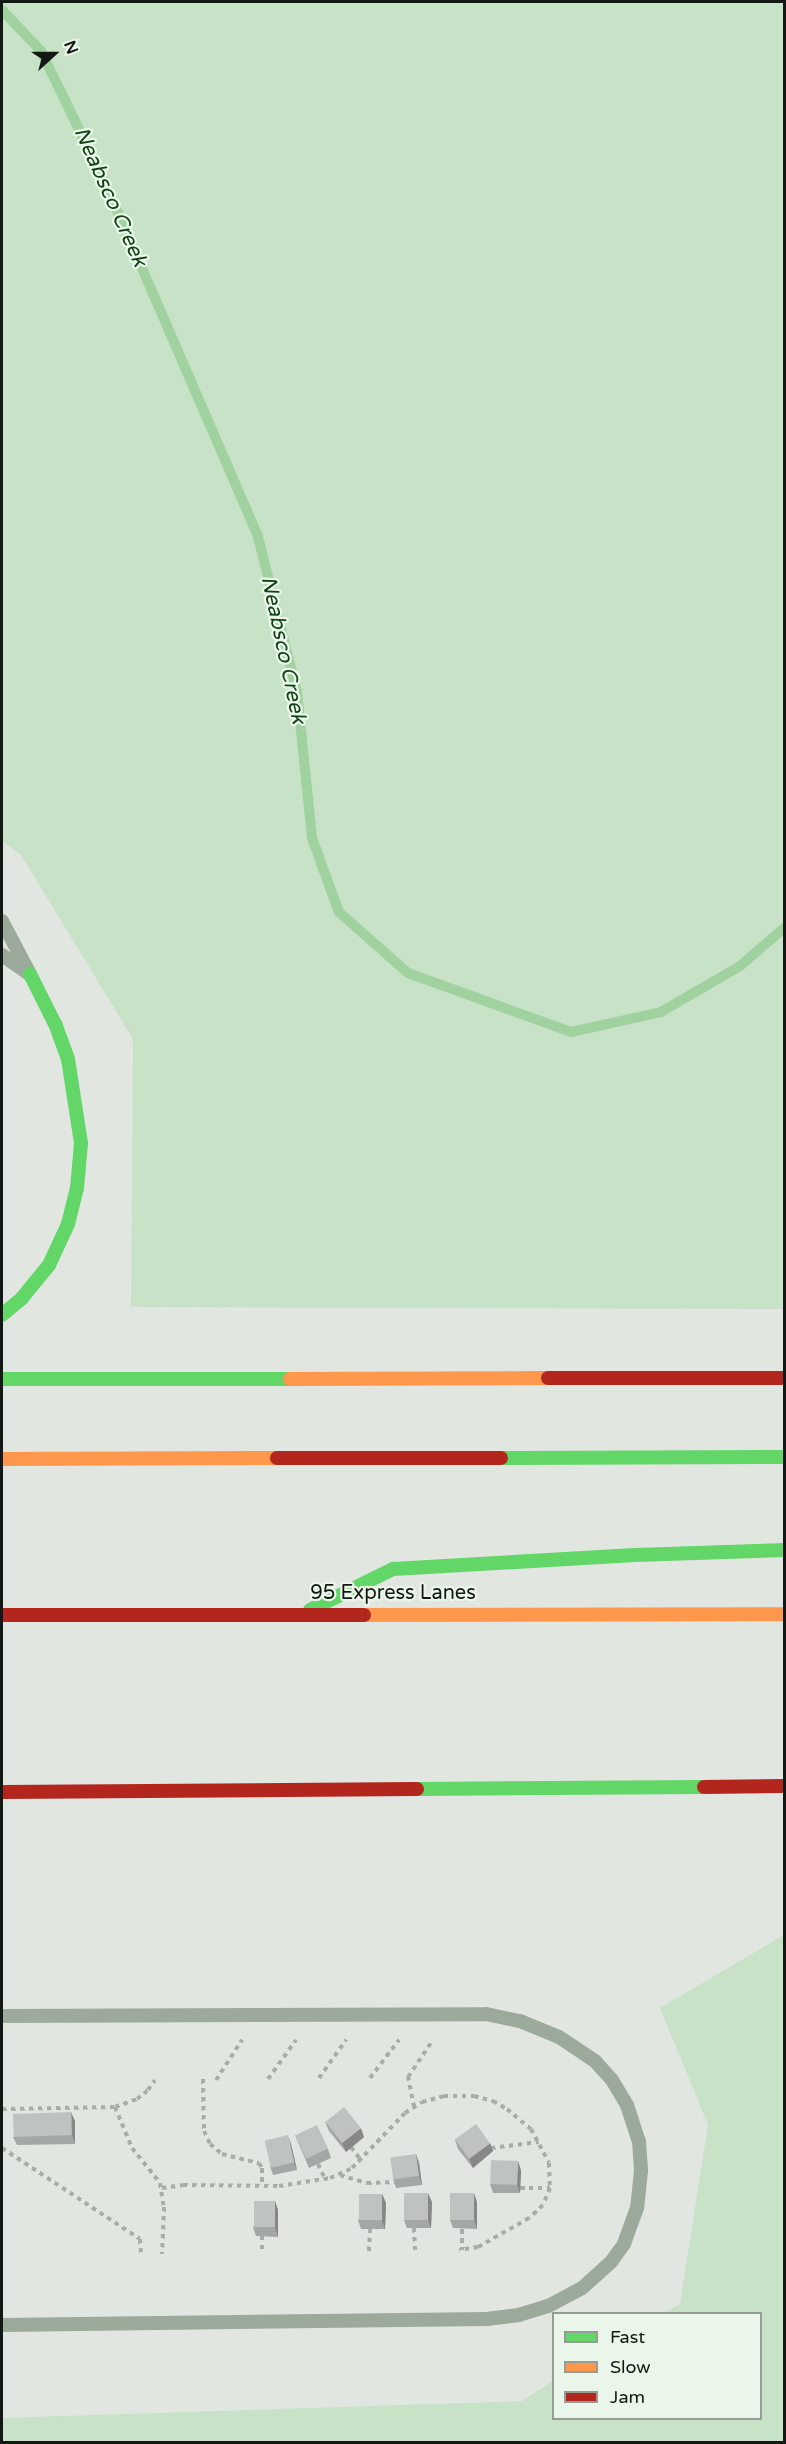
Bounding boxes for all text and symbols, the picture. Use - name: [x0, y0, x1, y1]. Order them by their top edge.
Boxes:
- north arrow: [24, 24, 84, 84]
- text: N: [59, 38, 82, 57]
- water label: Neabsco Creek: [68, 123, 152, 271]
- water label: Neabsco Creek: [255, 574, 311, 726]
- street label: 95 Express Lanes: [310, 1581, 476, 1605]
- legend: [552, 2312, 762, 2420]
- text: Fast: [610, 2326, 645, 2348]
- text: Slow: [610, 2356, 651, 2378]
- text: Jam: [610, 2386, 645, 2408]

